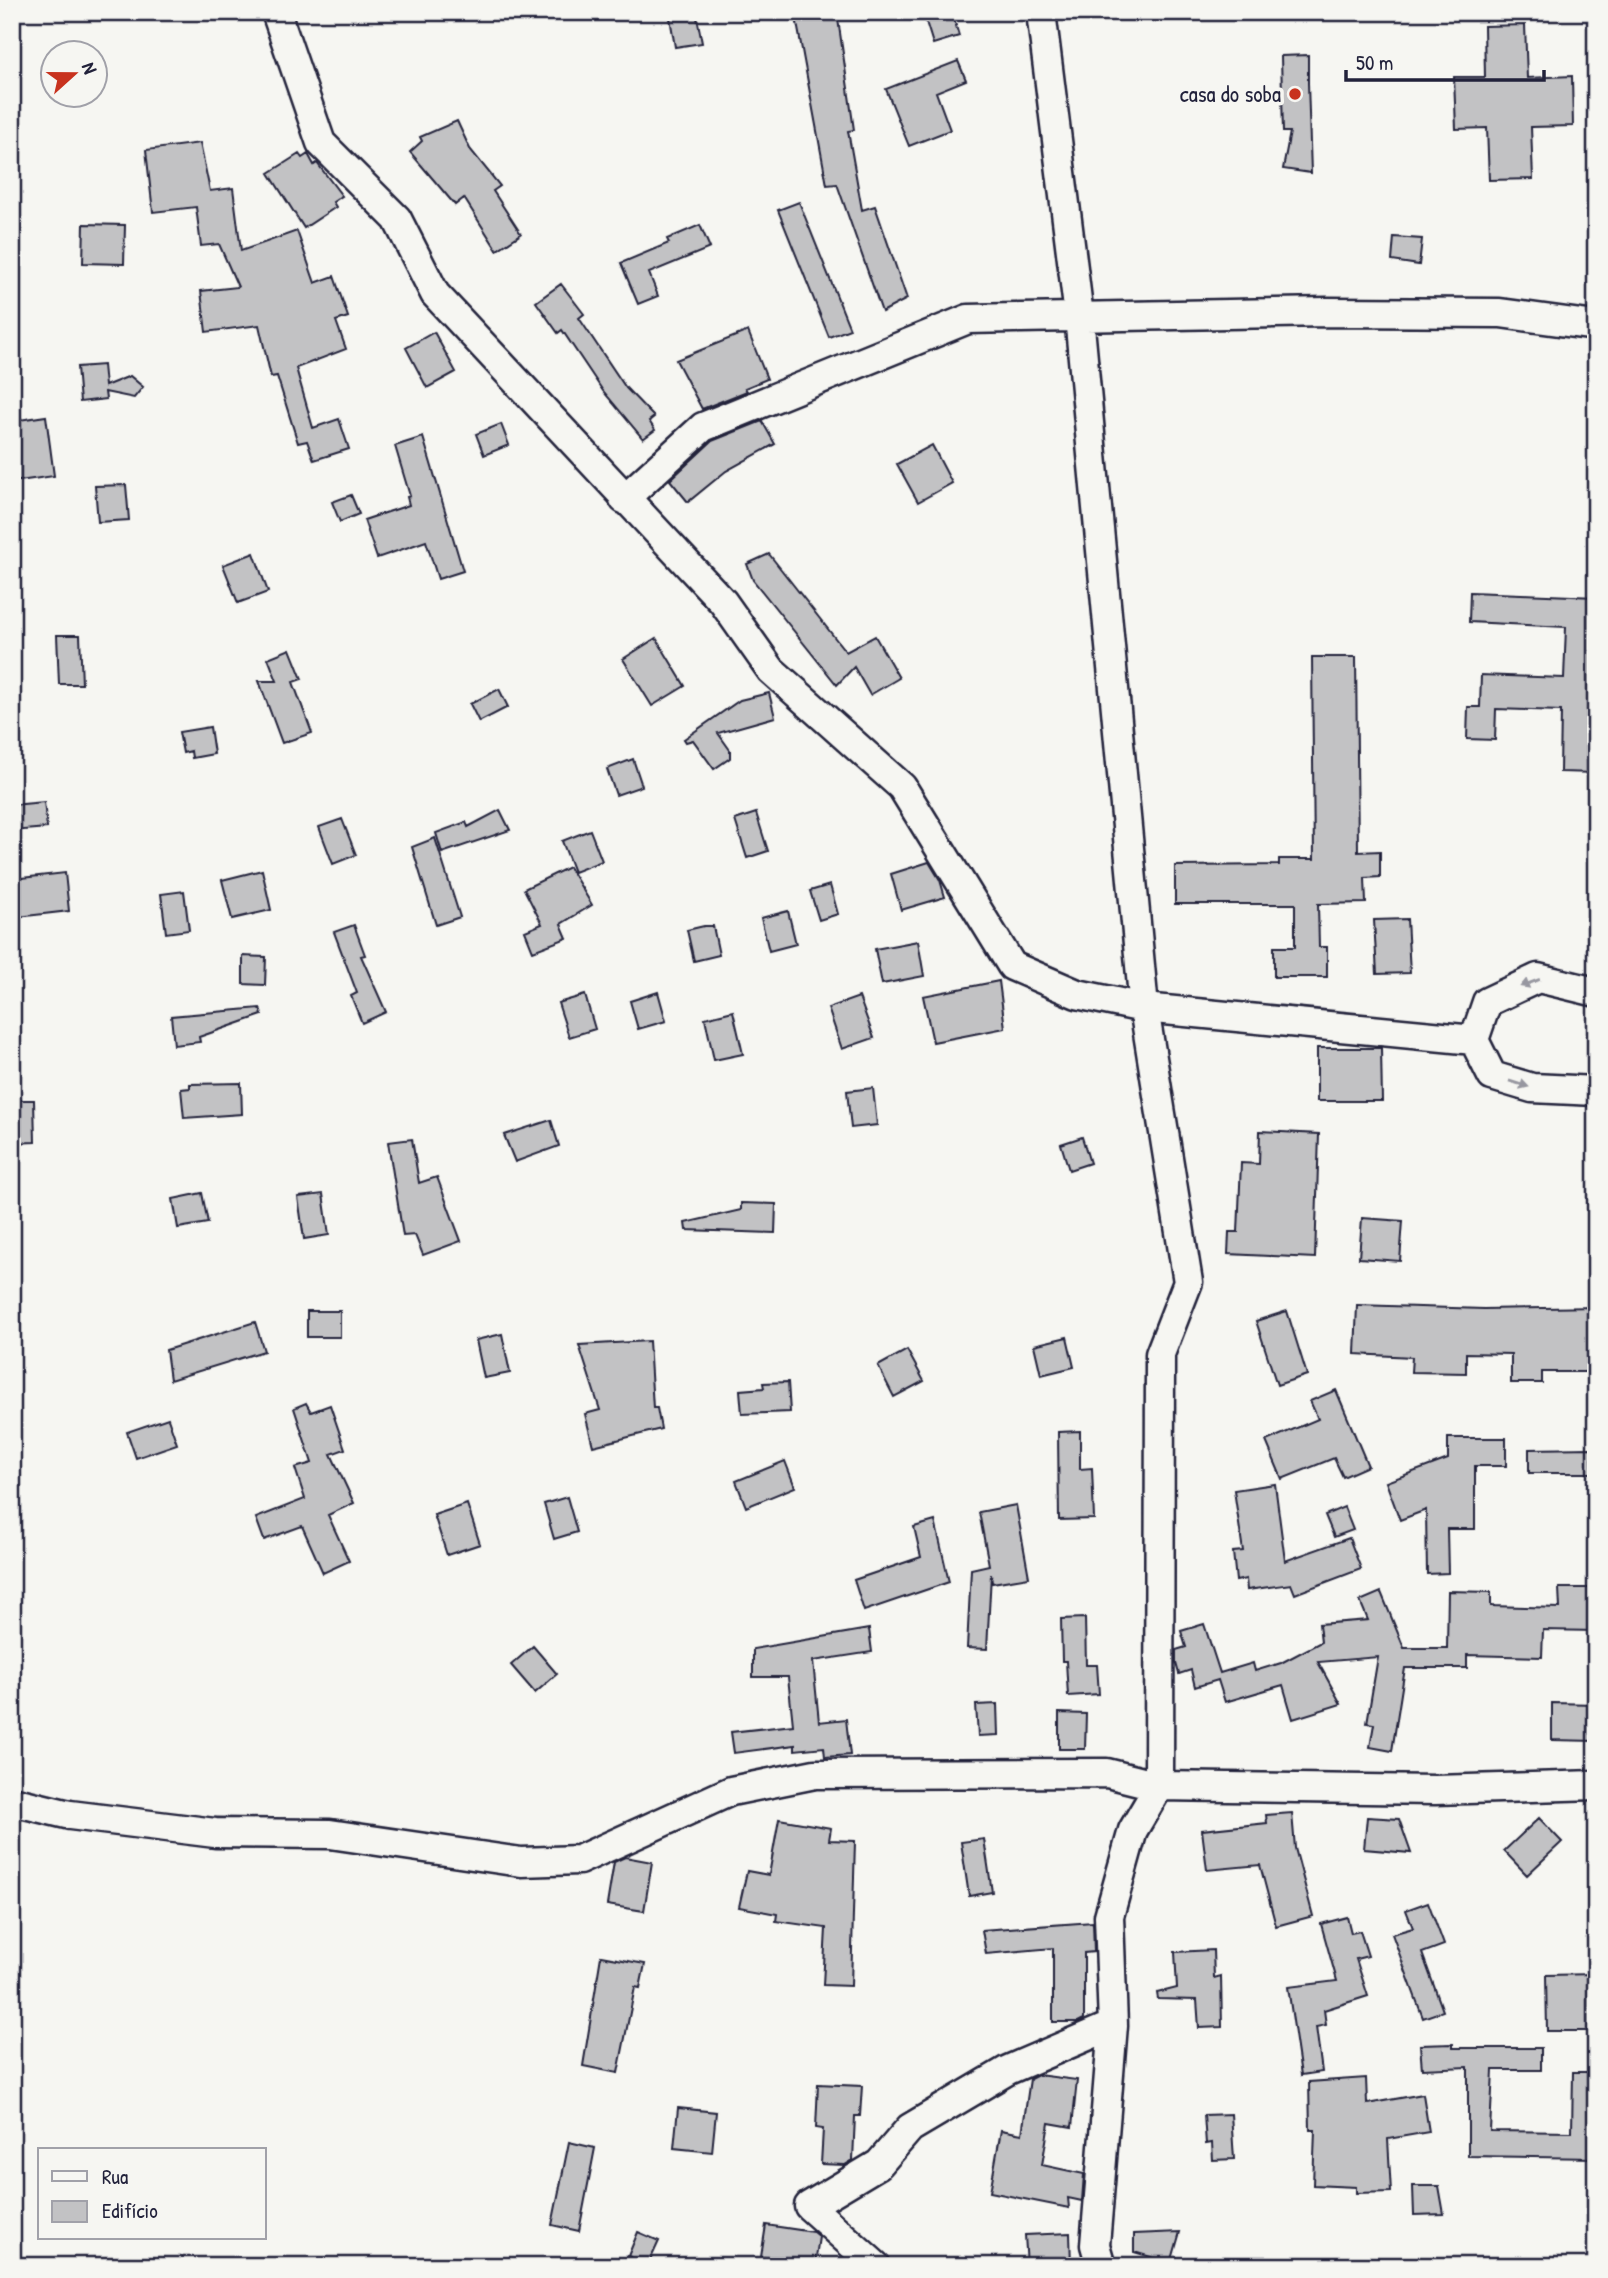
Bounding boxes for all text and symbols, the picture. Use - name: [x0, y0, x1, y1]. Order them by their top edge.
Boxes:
- north arrow: [38, 38, 108, 108]
- scale bar: [1346, 38, 1543, 82]
- text: 50 m: [1356, 48, 1393, 77]
- text: N: [76, 59, 104, 77]
- place label: casa do soba: [1180, 78, 1281, 109]
- marker: casa do soba: [1287, 86, 1303, 102]
- one-way arrow: [1519, 978, 1540, 989]
- one-way arrow: [1509, 1079, 1530, 1089]
- legend: [38, 2148, 266, 2240]
- text: Rua: [102, 2162, 128, 2191]
- text: Edifício: [102, 2196, 158, 2225]

